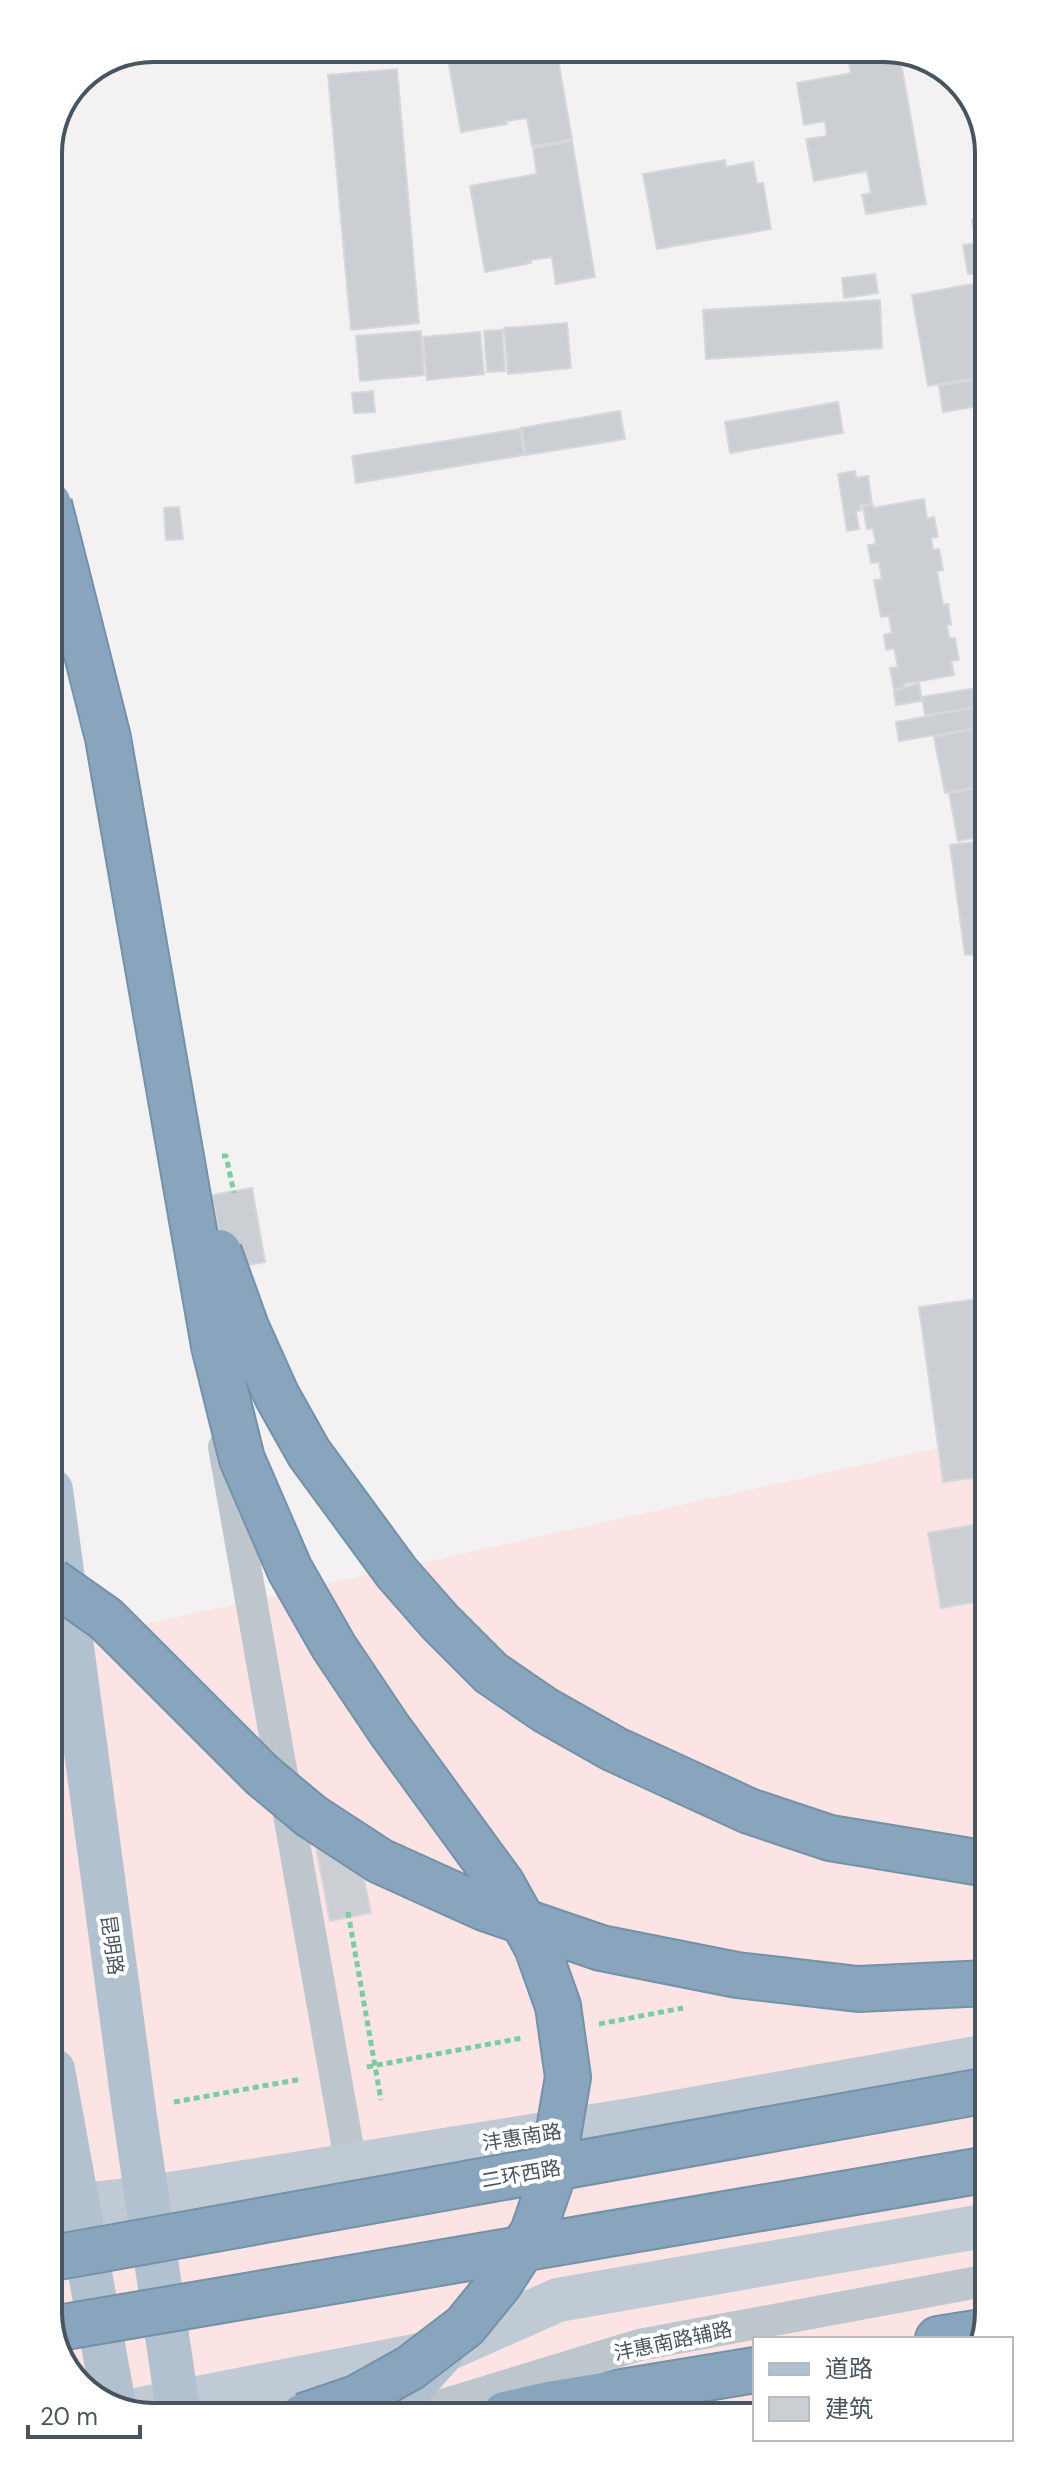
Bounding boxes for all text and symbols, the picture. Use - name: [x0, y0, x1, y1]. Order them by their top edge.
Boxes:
- street label: 昆明路: [95, 1913, 129, 1977]
- street label: 沣惠南路: [480, 2118, 564, 2156]
- street label: 二环西路: [479, 2154, 563, 2194]
- street label: 沣惠南路辅路: [612, 2316, 734, 2366]
- legend: [753, 2337, 1013, 2441]
- text: 道路: [825, 2353, 873, 2384]
- scale bar: [28, 2389, 140, 2439]
- text: 建筑: [825, 2393, 873, 2424]
- text: 20 m: [40, 2401, 98, 2432]

